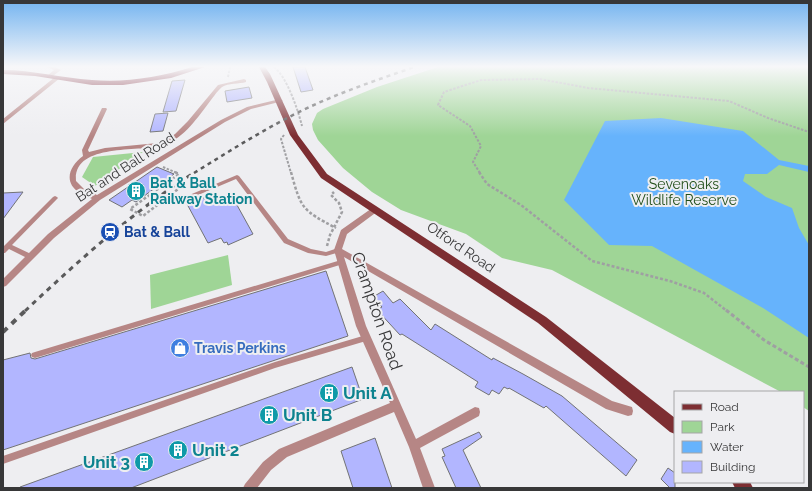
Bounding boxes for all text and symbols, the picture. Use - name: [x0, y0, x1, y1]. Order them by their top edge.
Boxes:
- street label: Bat and Ball Road: [73, 129, 177, 205]
- place label: Bat & Ball Railway Station: [150, 175, 253, 207]
- park label: Sevenoaks Wildlife Reserve: [631, 176, 737, 208]
- building icon: Bat & Ball Railway Station: [125, 180, 147, 202]
- street label: Otford Road: [424, 218, 498, 276]
- station icon: Bat & Ball: [99, 221, 121, 243]
- place label: Bat & Ball: [124, 224, 191, 240]
- street label: Crampton Road: [347, 249, 407, 373]
- shop icon: Travis Perkins: [169, 337, 191, 359]
- place label: Travis Perkins: [194, 340, 286, 356]
- building icon: Unit A: [318, 382, 340, 404]
- place label: Unit A: [343, 383, 392, 403]
- legend: [674, 391, 804, 483]
- text: Road: [710, 400, 739, 414]
- building icon: Unit B: [258, 404, 280, 426]
- place label: Unit B: [283, 405, 332, 425]
- text: Park: [710, 420, 735, 434]
- building icon: Unit 2: [167, 439, 189, 461]
- place label: Unit 2: [192, 440, 239, 460]
- text: Water: [710, 440, 744, 454]
- building icon: Unit 3: [133, 451, 155, 473]
- place label: Unit 3: [83, 452, 130, 472]
- text: Building: [710, 460, 756, 474]

